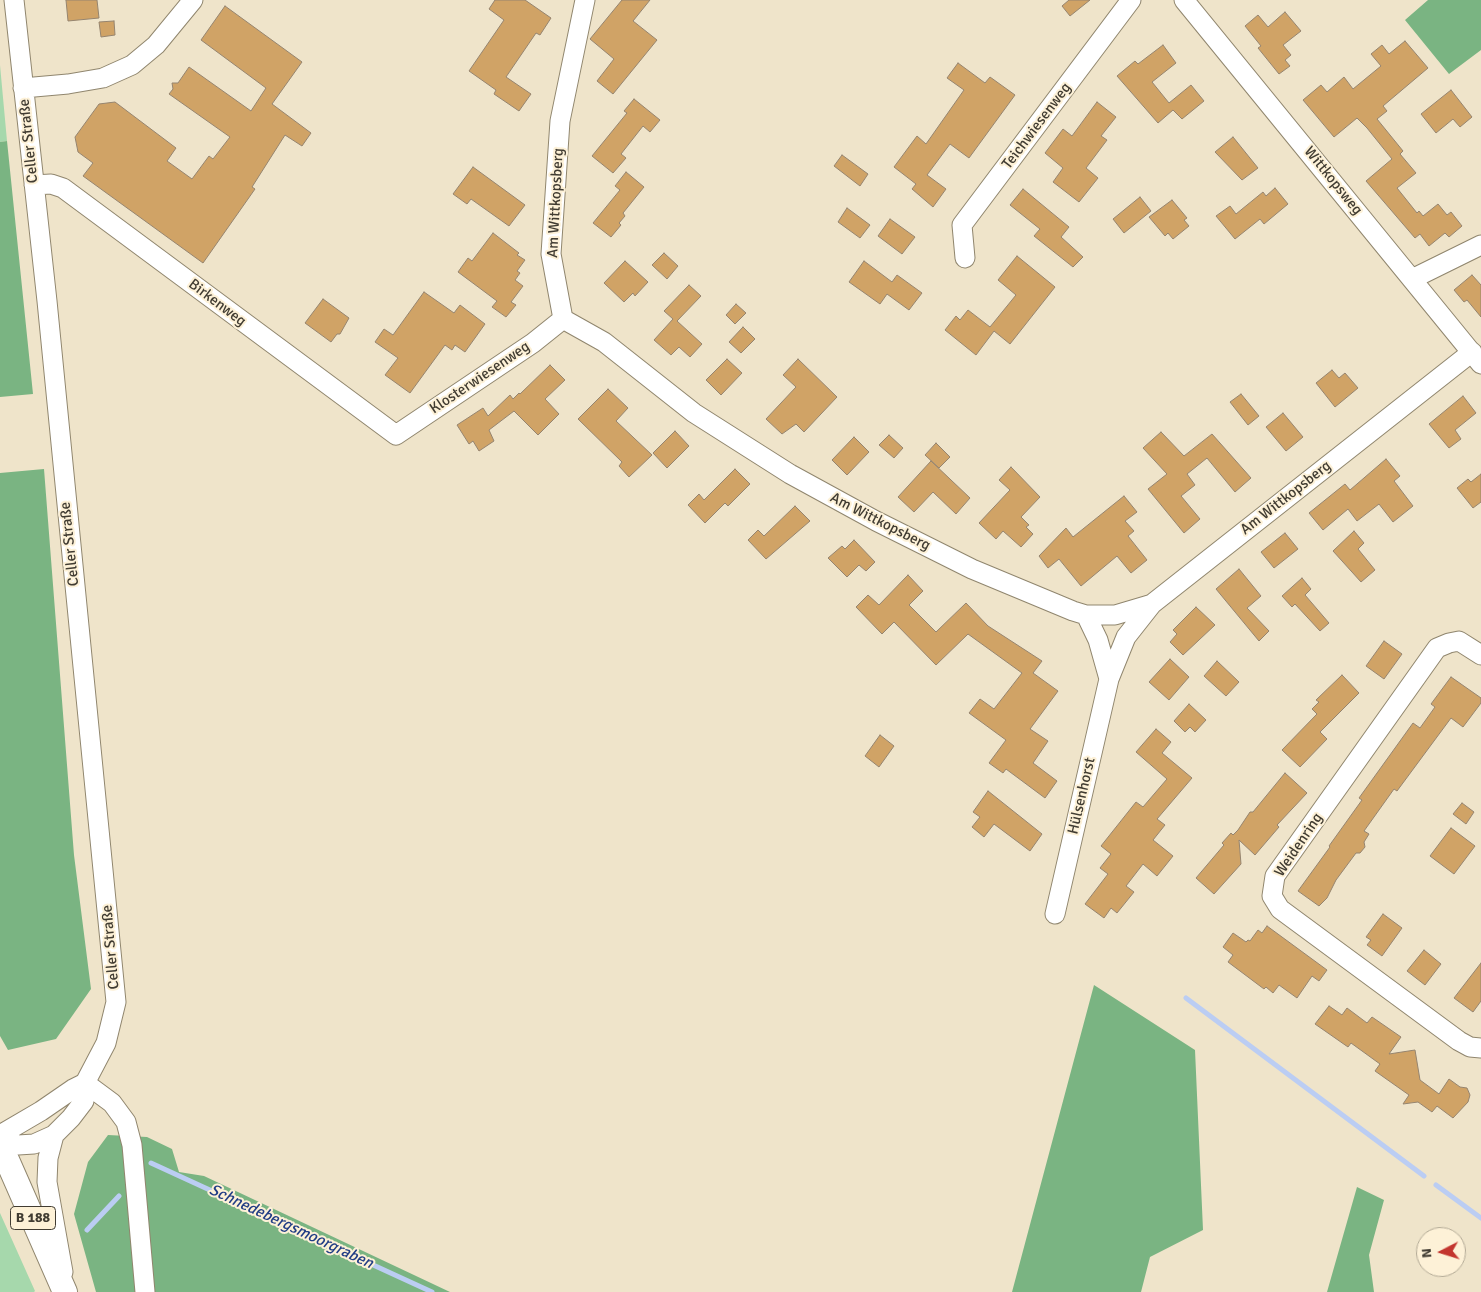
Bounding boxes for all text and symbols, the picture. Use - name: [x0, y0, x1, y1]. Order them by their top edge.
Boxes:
- street label: Teichwiesenweg: [999, 79, 1075, 173]
- street label: Celler Straße: [16, 98, 42, 184]
- street label: Wittkopsweg: [1300, 143, 1366, 219]
- street label: Am Wittkopsberg: [544, 148, 568, 258]
- street label: Birkenweg: [185, 276, 249, 330]
- street label: Klosterwiesenweg: [427, 338, 533, 418]
- street label: Am Wittkopsberg: [1237, 457, 1335, 539]
- street label: Am Wittkopsberg: [827, 489, 933, 555]
- street label: Celler Straße: [57, 501, 83, 587]
- street label: Hülsenhorst: [1064, 756, 1100, 836]
- street label: Weidenring: [1271, 810, 1327, 880]
- street label: Celler Straße: [98, 904, 124, 990]
- water label: Schnedebergsmoorgraben: [206, 1181, 376, 1273]
- road number: B 188: [10, 1206, 56, 1230]
- north arrow: [1416, 1227, 1466, 1277]
- text: N: [1418, 1248, 1435, 1259]

